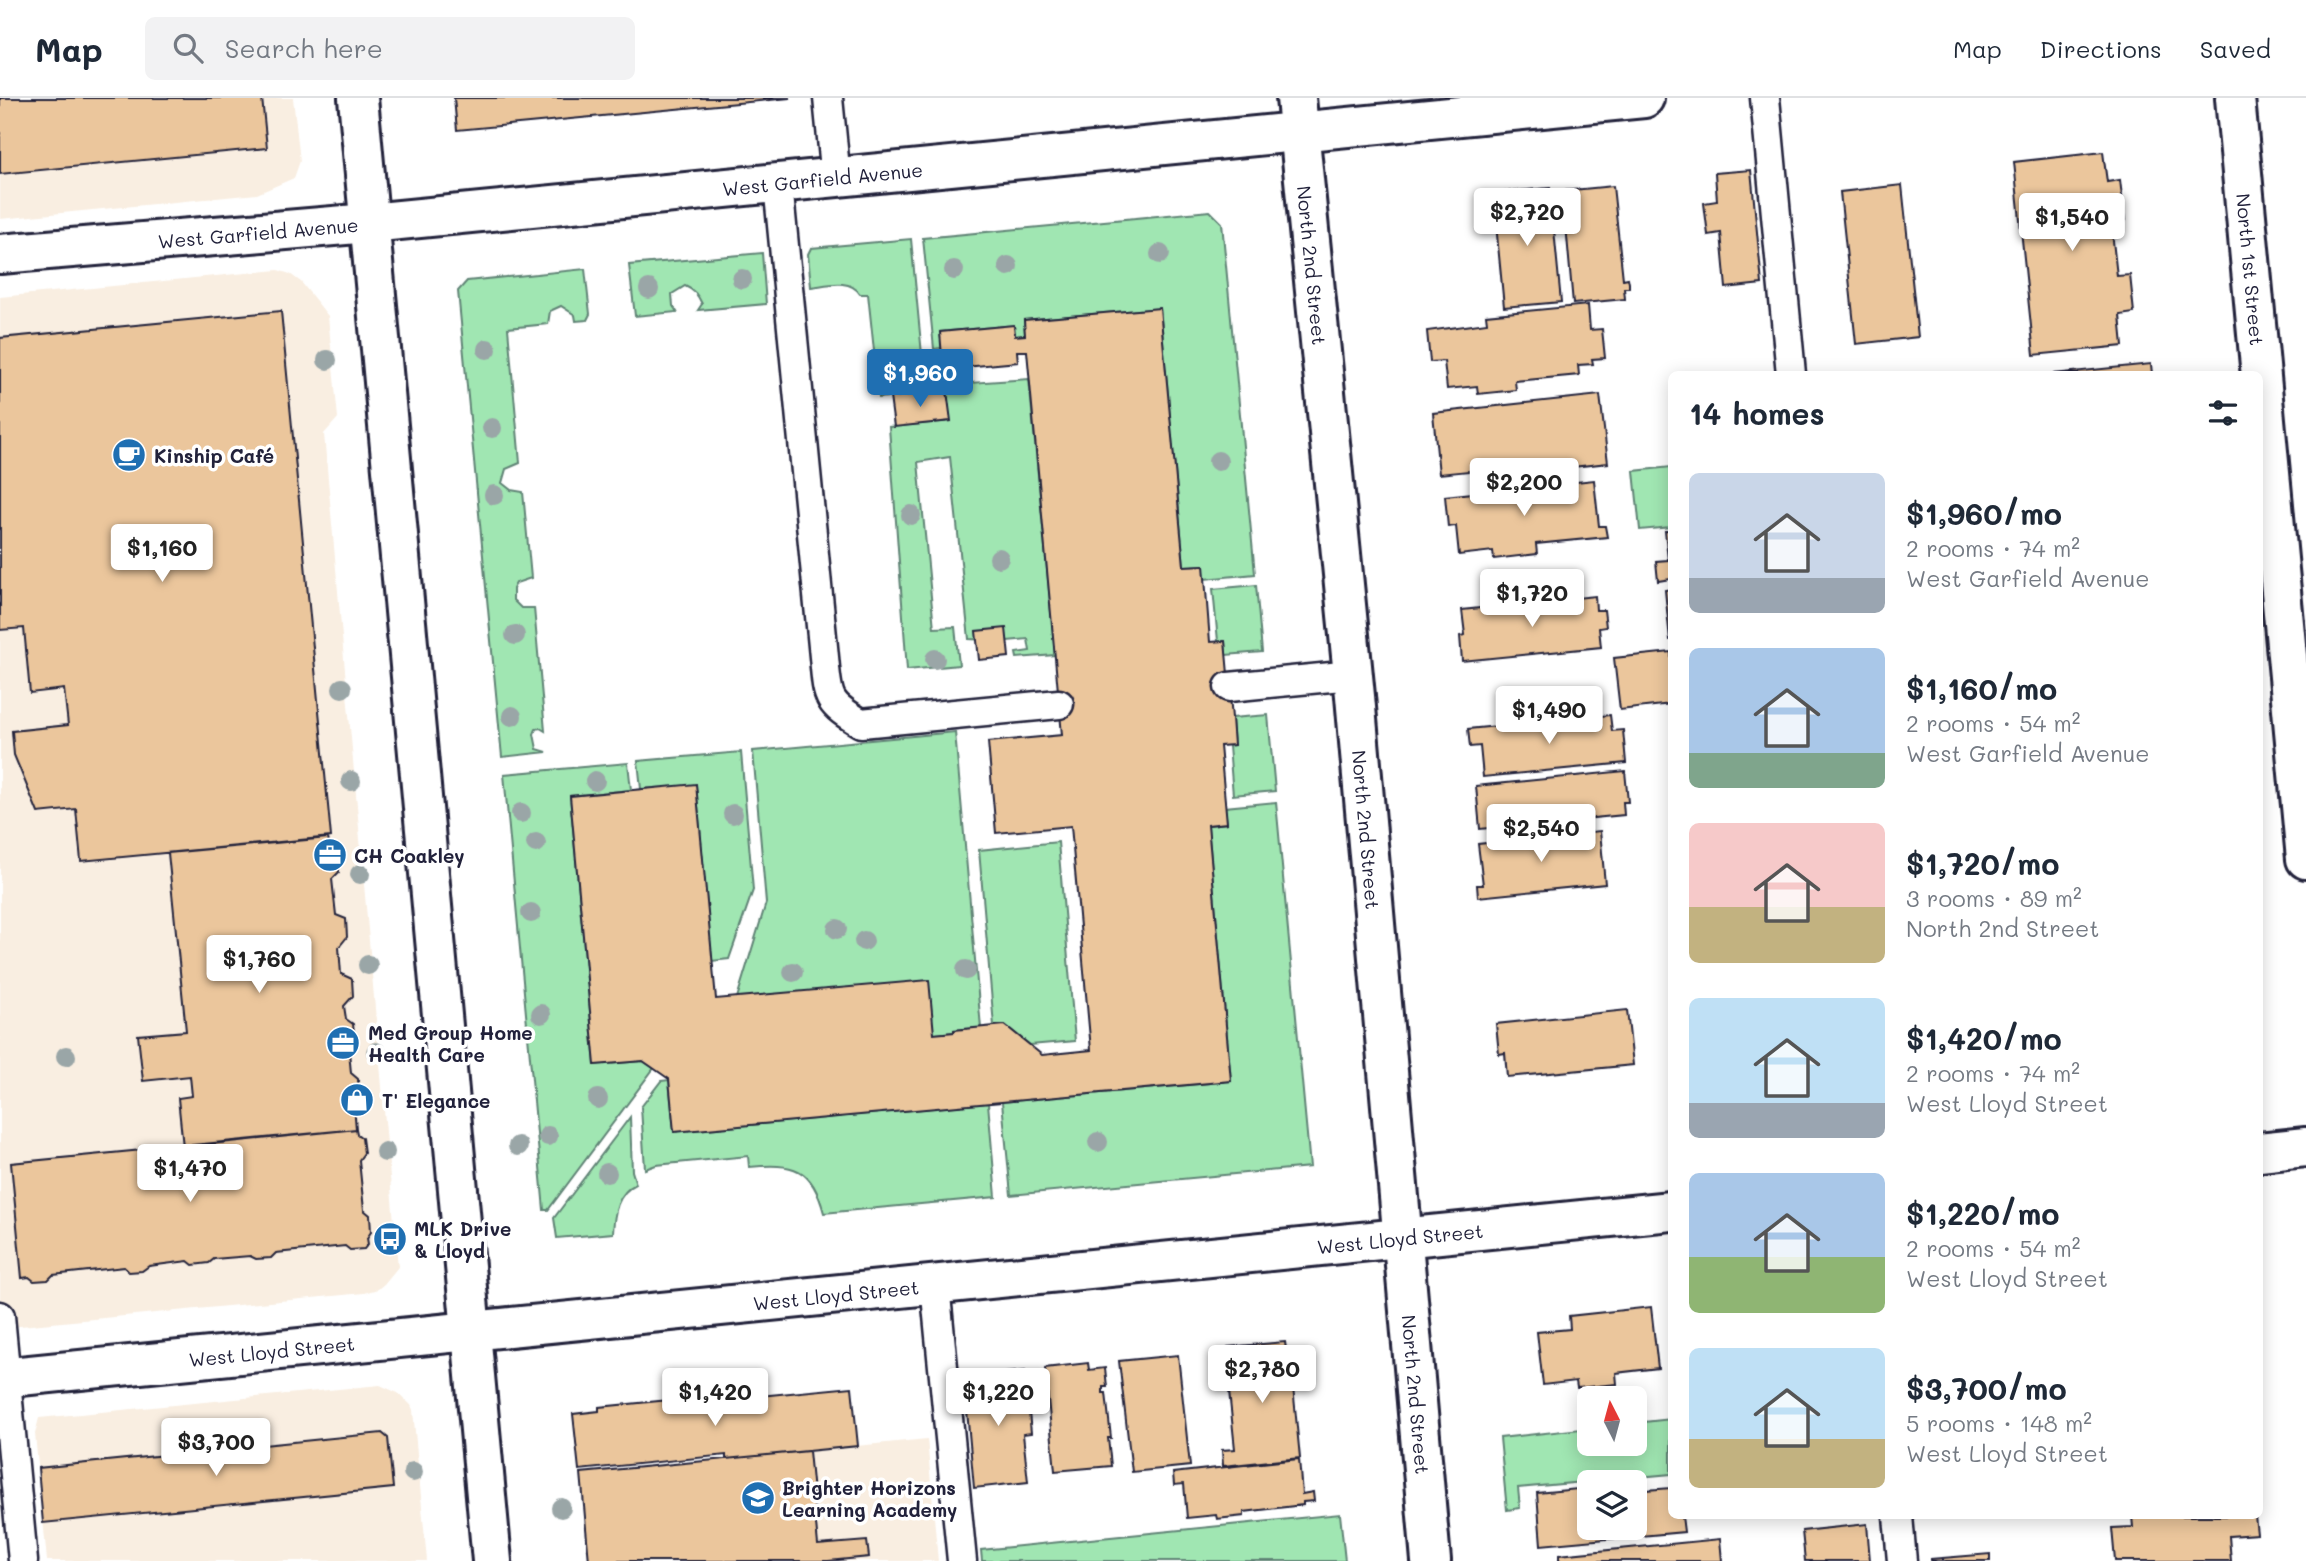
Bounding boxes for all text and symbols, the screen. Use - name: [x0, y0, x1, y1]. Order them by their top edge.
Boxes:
- search box: [145, 17, 635, 80]
- text: Map: [35, 27, 103, 70]
- icon: search: [169, 29, 207, 67]
- text: Search here: [225, 31, 383, 65]
- text: Map: [1953, 33, 2002, 64]
- text: Directions: [2040, 33, 2162, 64]
- text: Saved: [2200, 33, 2271, 64]
- street label: West Garfield Avenue: [721, 156, 924, 201]
- street label: North 2nd Street: [1292, 184, 1333, 346]
- pin: $2,720: [1470, 188, 1584, 248]
- street label: North 1st Street: [2231, 192, 2271, 346]
- pin: $1,540: [2015, 194, 2129, 253]
- text: $2,720: [1490, 196, 1564, 226]
- text: $1,540: [2035, 201, 2109, 231]
- street label: West Garfield Avenue: [157, 211, 359, 253]
- pin: $1,960: [863, 350, 977, 409]
- text: $1,960: [883, 357, 957, 387]
- text: 14 homes: [1689, 393, 1825, 433]
- icon: filters: [2204, 394, 2242, 432]
- cafe icon: Kinship Café: [110, 436, 148, 474]
- place label: Kinship Café: [154, 443, 274, 468]
- pin: $2,200: [1467, 458, 1581, 518]
- text: $2,200: [1486, 466, 1562, 496]
- text: $1,960/mo: [1906, 493, 2062, 533]
- icon: home: [1745, 501, 1829, 585]
- pin: $1,160: [105, 524, 219, 584]
- text: $1,160: [127, 532, 197, 562]
- text: 2 rooms · 74 m²: [1906, 533, 2080, 563]
- text: West Garfield Avenue: [1906, 563, 2150, 593]
- pin: $1,720: [1475, 570, 1589, 629]
- text: $1,720: [1496, 577, 1568, 607]
- text: $1,160/mo: [1906, 668, 2057, 708]
- icon: home: [1745, 676, 1829, 760]
- pin: $1,490: [1492, 686, 1606, 746]
- text: $1,490: [1512, 694, 1586, 724]
- text: 2 rooms · 54 m²: [1906, 708, 2081, 738]
- text: West Garfield Avenue: [1906, 738, 2150, 768]
- street label: North 2nd Street: [1347, 749, 1386, 910]
- pin: $2,540: [1484, 804, 1598, 864]
- text: $2,540: [1503, 812, 1579, 842]
- office icon: CH Coakley: [311, 836, 349, 874]
- place label: CH Coakley: [354, 843, 465, 868]
- text: $1,720/mo: [1906, 843, 2059, 883]
- icon: home: [1745, 851, 1829, 935]
- text: 3 rooms · 89 m²: [1906, 883, 2082, 913]
- text: North 2nd Street: [1906, 913, 2099, 943]
- pin: $1,760: [202, 936, 316, 995]
- text: $1,760: [223, 943, 295, 973]
- text: $1,420/mo: [1906, 1018, 2062, 1058]
- place label: Med Group Home Health Care: [368, 1020, 533, 1067]
- office icon: Med Group Home Health Care: [324, 1024, 362, 1062]
- icon: home: [1745, 1026, 1829, 1110]
- text: 2 rooms · 74 m²: [1906, 1058, 2080, 1088]
- shop icon: T' Elegance: [338, 1081, 376, 1119]
- place label: T' Elegance: [382, 1088, 490, 1113]
- text: West Lloyd Street: [1906, 1088, 2108, 1118]
- pin: $1,470: [133, 1144, 247, 1204]
- text: $1,470: [153, 1152, 227, 1182]
- text: $1,220/mo: [1906, 1193, 2059, 1233]
- icon: home: [1745, 1201, 1829, 1285]
- place label: MLK Drive & Lloyd: [414, 1216, 511, 1263]
- street label: West Lloyd Street: [1316, 1217, 1484, 1259]
- bus stop icon: MLK Drive & Lloyd: [371, 1220, 409, 1258]
- text: 2 rooms · 54 m²: [1906, 1233, 2081, 1263]
- text: West Lloyd Street: [1906, 1263, 2108, 1293]
- street label: West Lloyd Street: [752, 1274, 920, 1315]
- street label: North 2nd Street: [1397, 1314, 1436, 1475]
- street label: West Lloyd Street: [187, 1330, 356, 1372]
- pin: $2,780: [1205, 1346, 1319, 1405]
- text: $2,780: [1224, 1353, 1300, 1383]
- pin: $1,420: [658, 1368, 772, 1428]
- pin: $1,220: [941, 1368, 1055, 1428]
- text: $3,700/mo: [1906, 1368, 2067, 1408]
- text: $1,420: [678, 1376, 752, 1406]
- text: $1,220: [962, 1376, 1034, 1406]
- icon: home: [1745, 1376, 1829, 1460]
- north arrow: [1577, 1386, 1647, 1456]
- map controls: [1577, 1386, 1647, 1540]
- text: 5 rooms · 148 m²: [1906, 1408, 2092, 1438]
- pin: $3,700: [159, 1418, 273, 1478]
- text: $3,700: [177, 1426, 255, 1456]
- text: West Lloyd Street: [1906, 1438, 2108, 1468]
- button: layers: [1577, 1470, 1647, 1540]
- place label: Brighter Horizons Learning Academy: [782, 1475, 957, 1522]
- school or university icon: Brighter Horizons Learning Academy: [739, 1479, 777, 1517]

